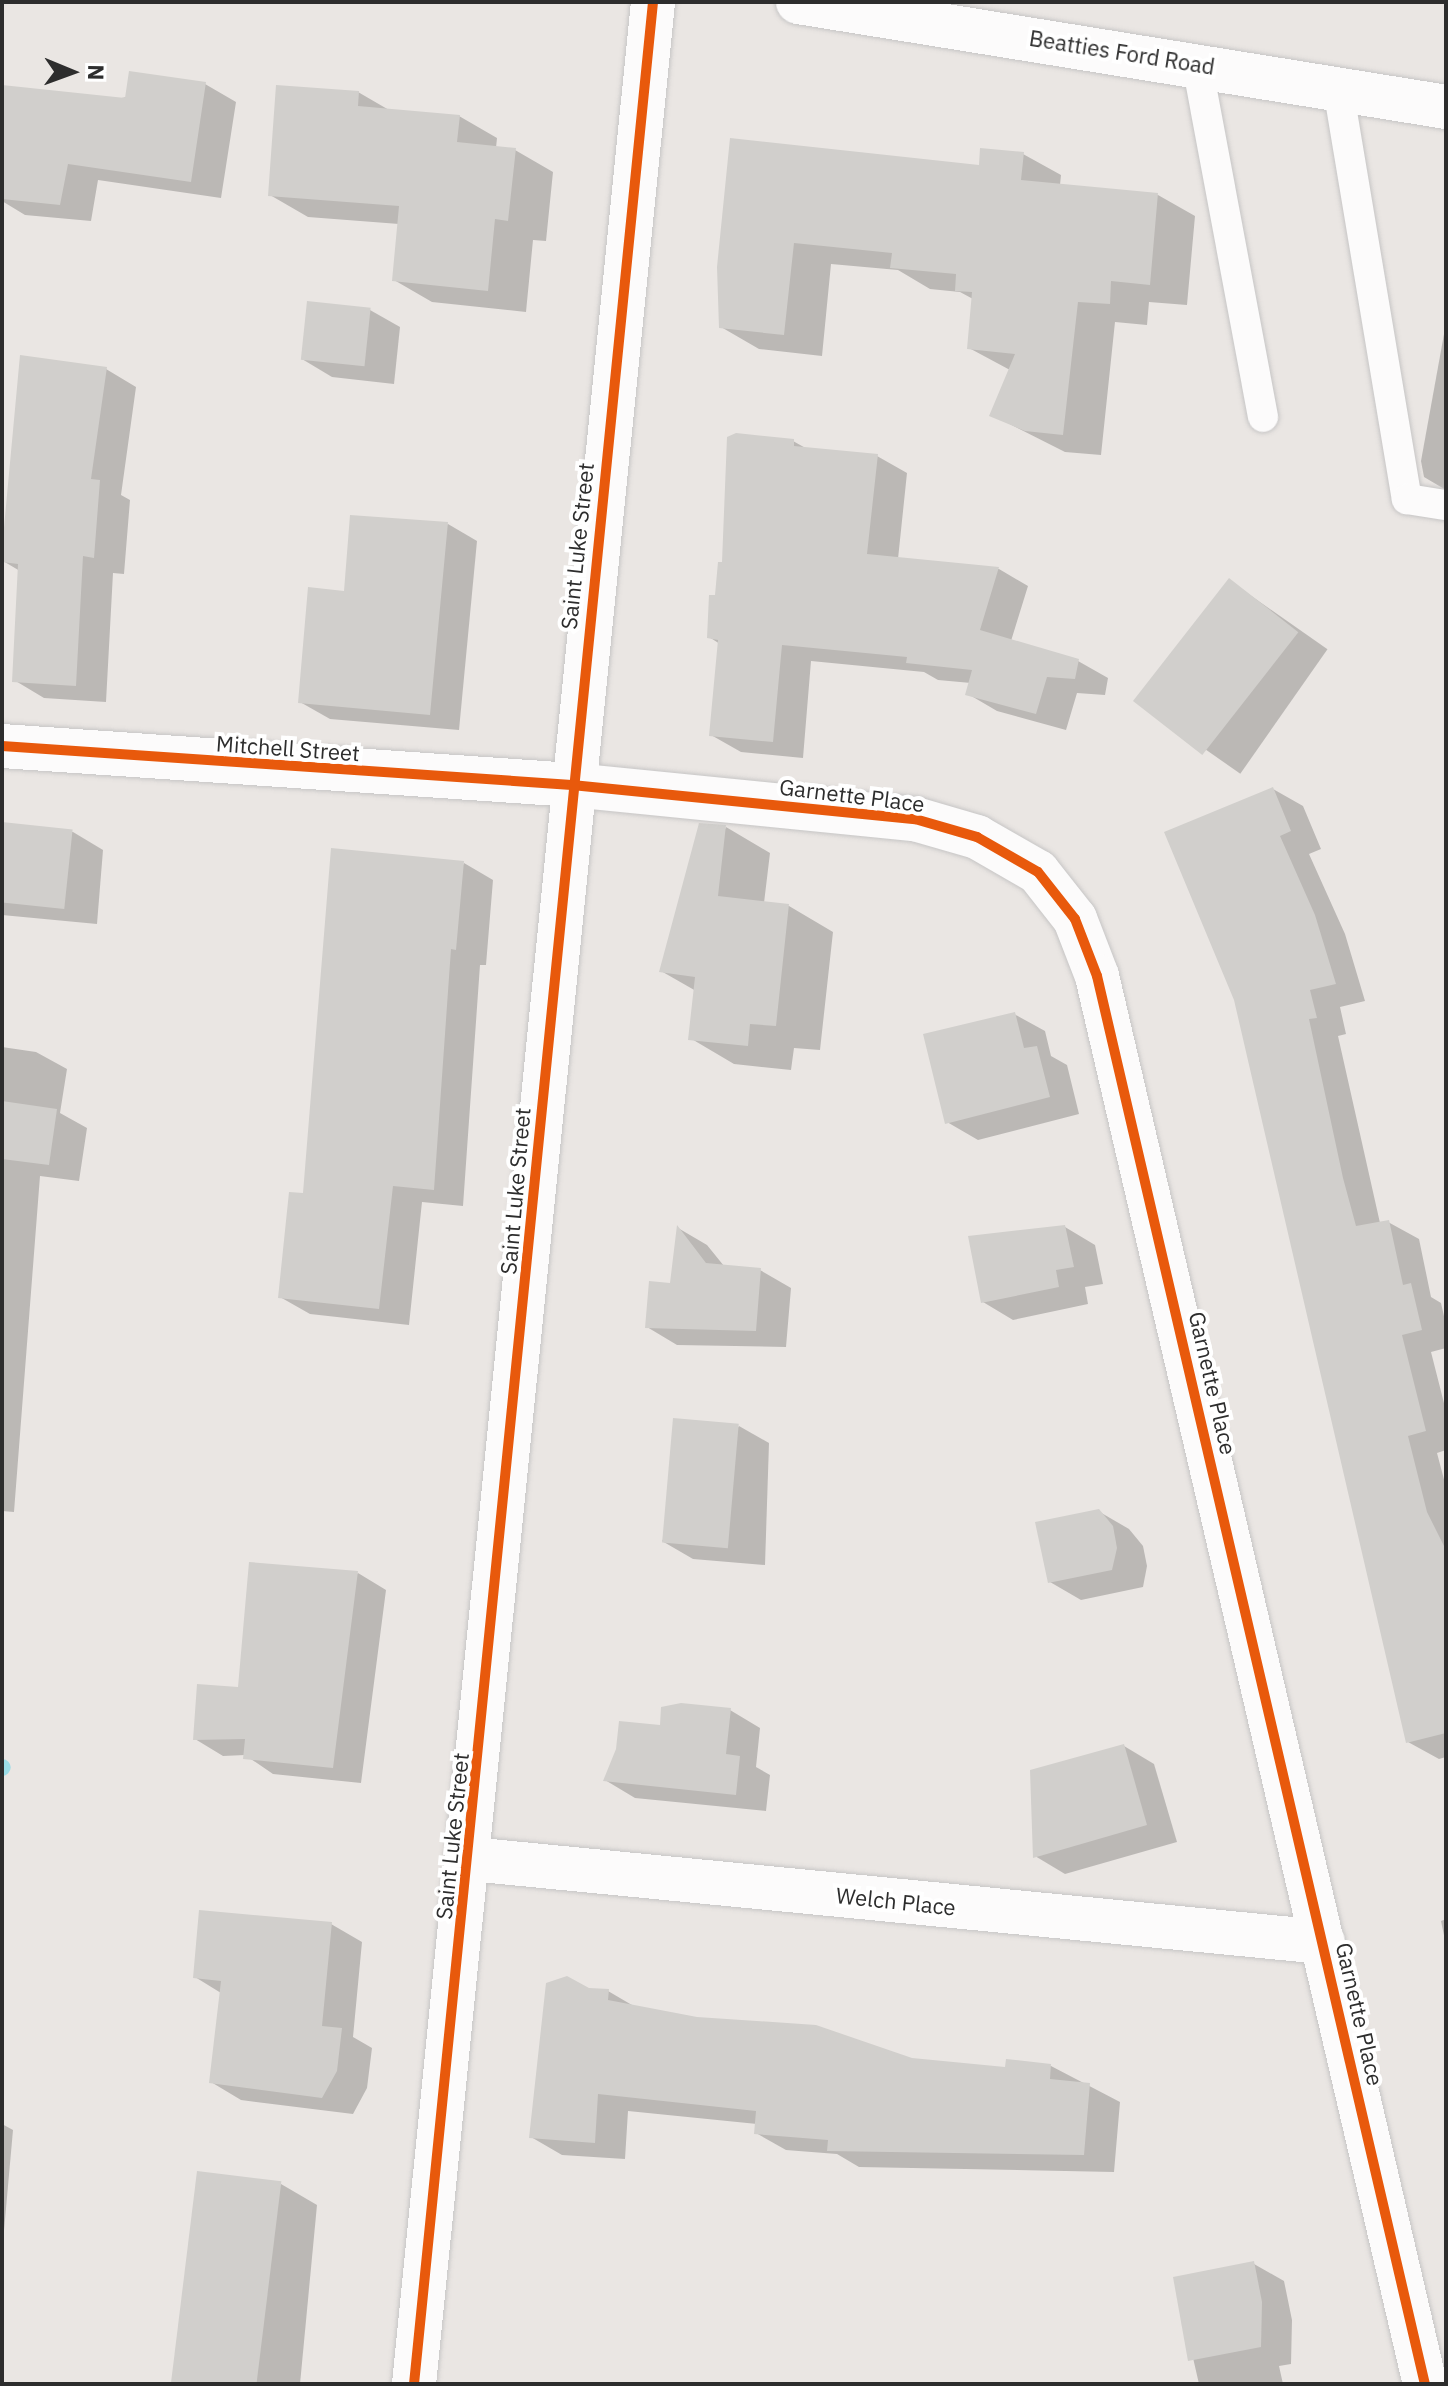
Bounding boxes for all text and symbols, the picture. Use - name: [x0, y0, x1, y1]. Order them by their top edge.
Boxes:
- street label: Beatties Ford Road: [1027, 24, 1217, 80]
- north arrow: [32, 32, 112, 112]
- text: N: [82, 64, 111, 81]
- street label: Saint Luke Street: [555, 461, 599, 631]
- street label: Mitchell Street: [215, 730, 361, 766]
- street label: Garnette Place: [778, 773, 926, 817]
- street label: Saint Luke Street: [495, 1106, 535, 1276]
- street label: Garnette Place: [1184, 1309, 1242, 1457]
- street label: Saint Luke Street: [430, 1751, 474, 1921]
- street label: Welch Place: [835, 1882, 957, 1920]
- street label: Garnette Place: [1331, 1940, 1389, 2088]

